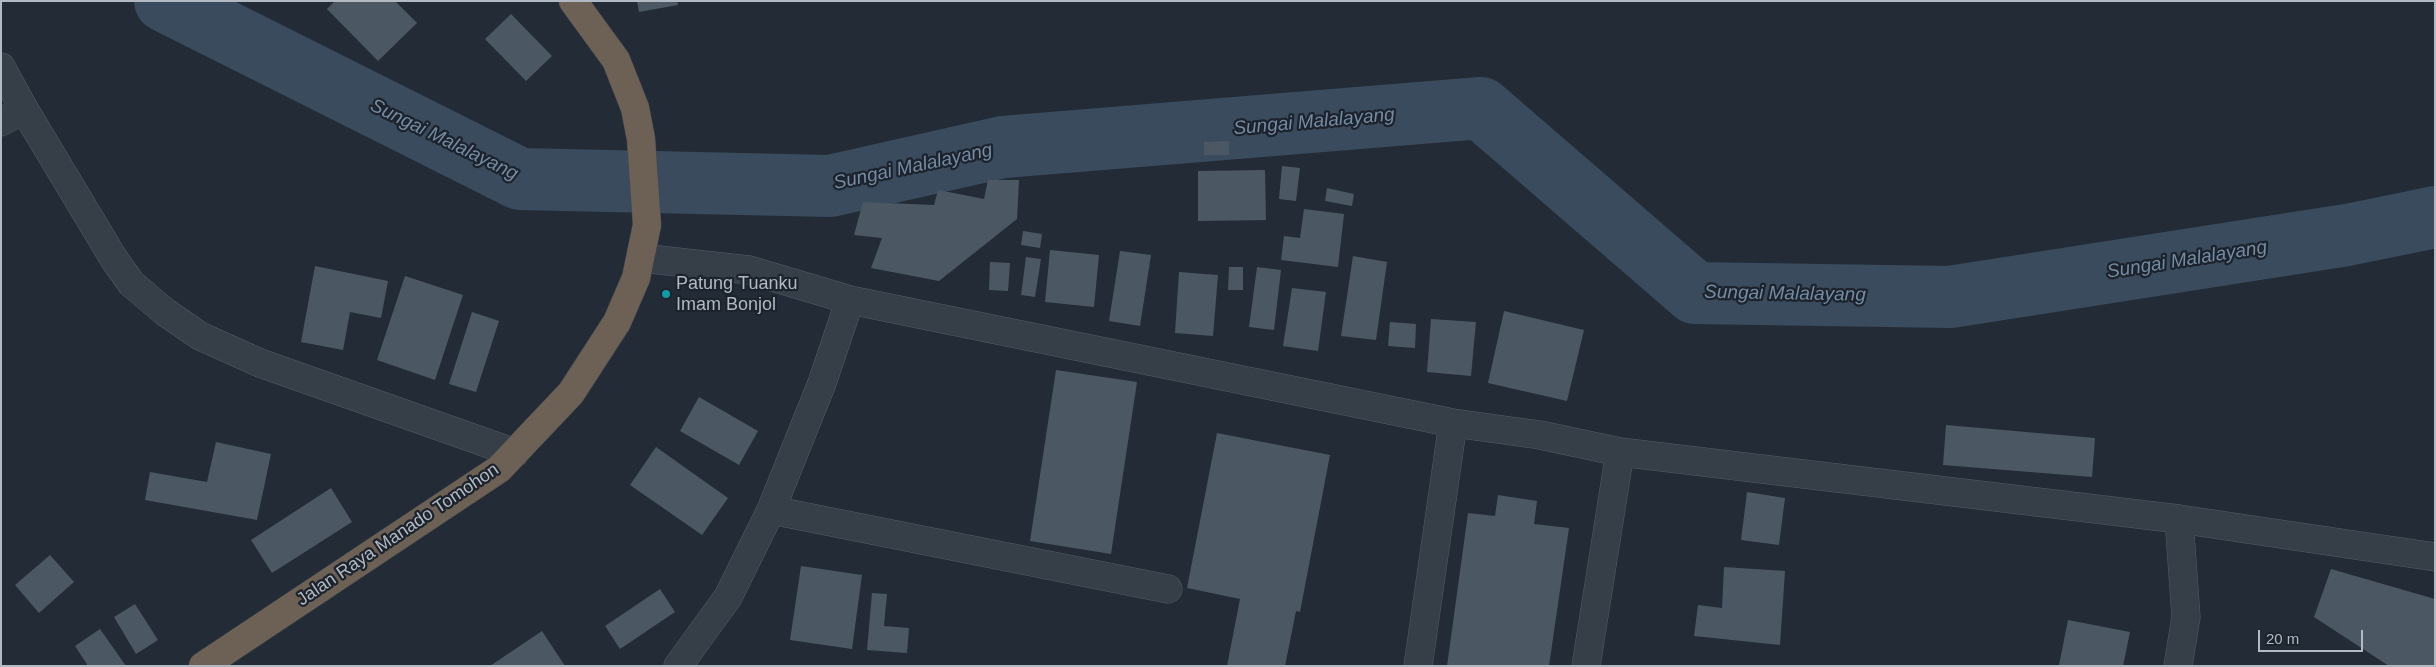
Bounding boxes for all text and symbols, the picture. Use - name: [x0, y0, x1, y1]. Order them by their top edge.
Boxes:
- water label: Sungai Malalayang: [366, 94, 522, 186]
- water label: Sungai Malalayang: [1233, 104, 1395, 140]
- water label: Sungai Malalayang: [832, 139, 994, 195]
- water label: Sungai Malalayang: [2105, 236, 2269, 284]
- place label: Patung Tuanku Imam Bonjol: [676, 273, 797, 316]
- water label: Sungai Malalayang: [1704, 281, 1866, 307]
- marker: Patung Tuanku Imam Bonjol: [660, 288, 672, 300]
- street label: Jalan Raya Manado Tomohon: [293, 459, 503, 611]
- scale bar: [2261, 620, 2366, 652]
- text: 20 m: [2266, 630, 2299, 647]

